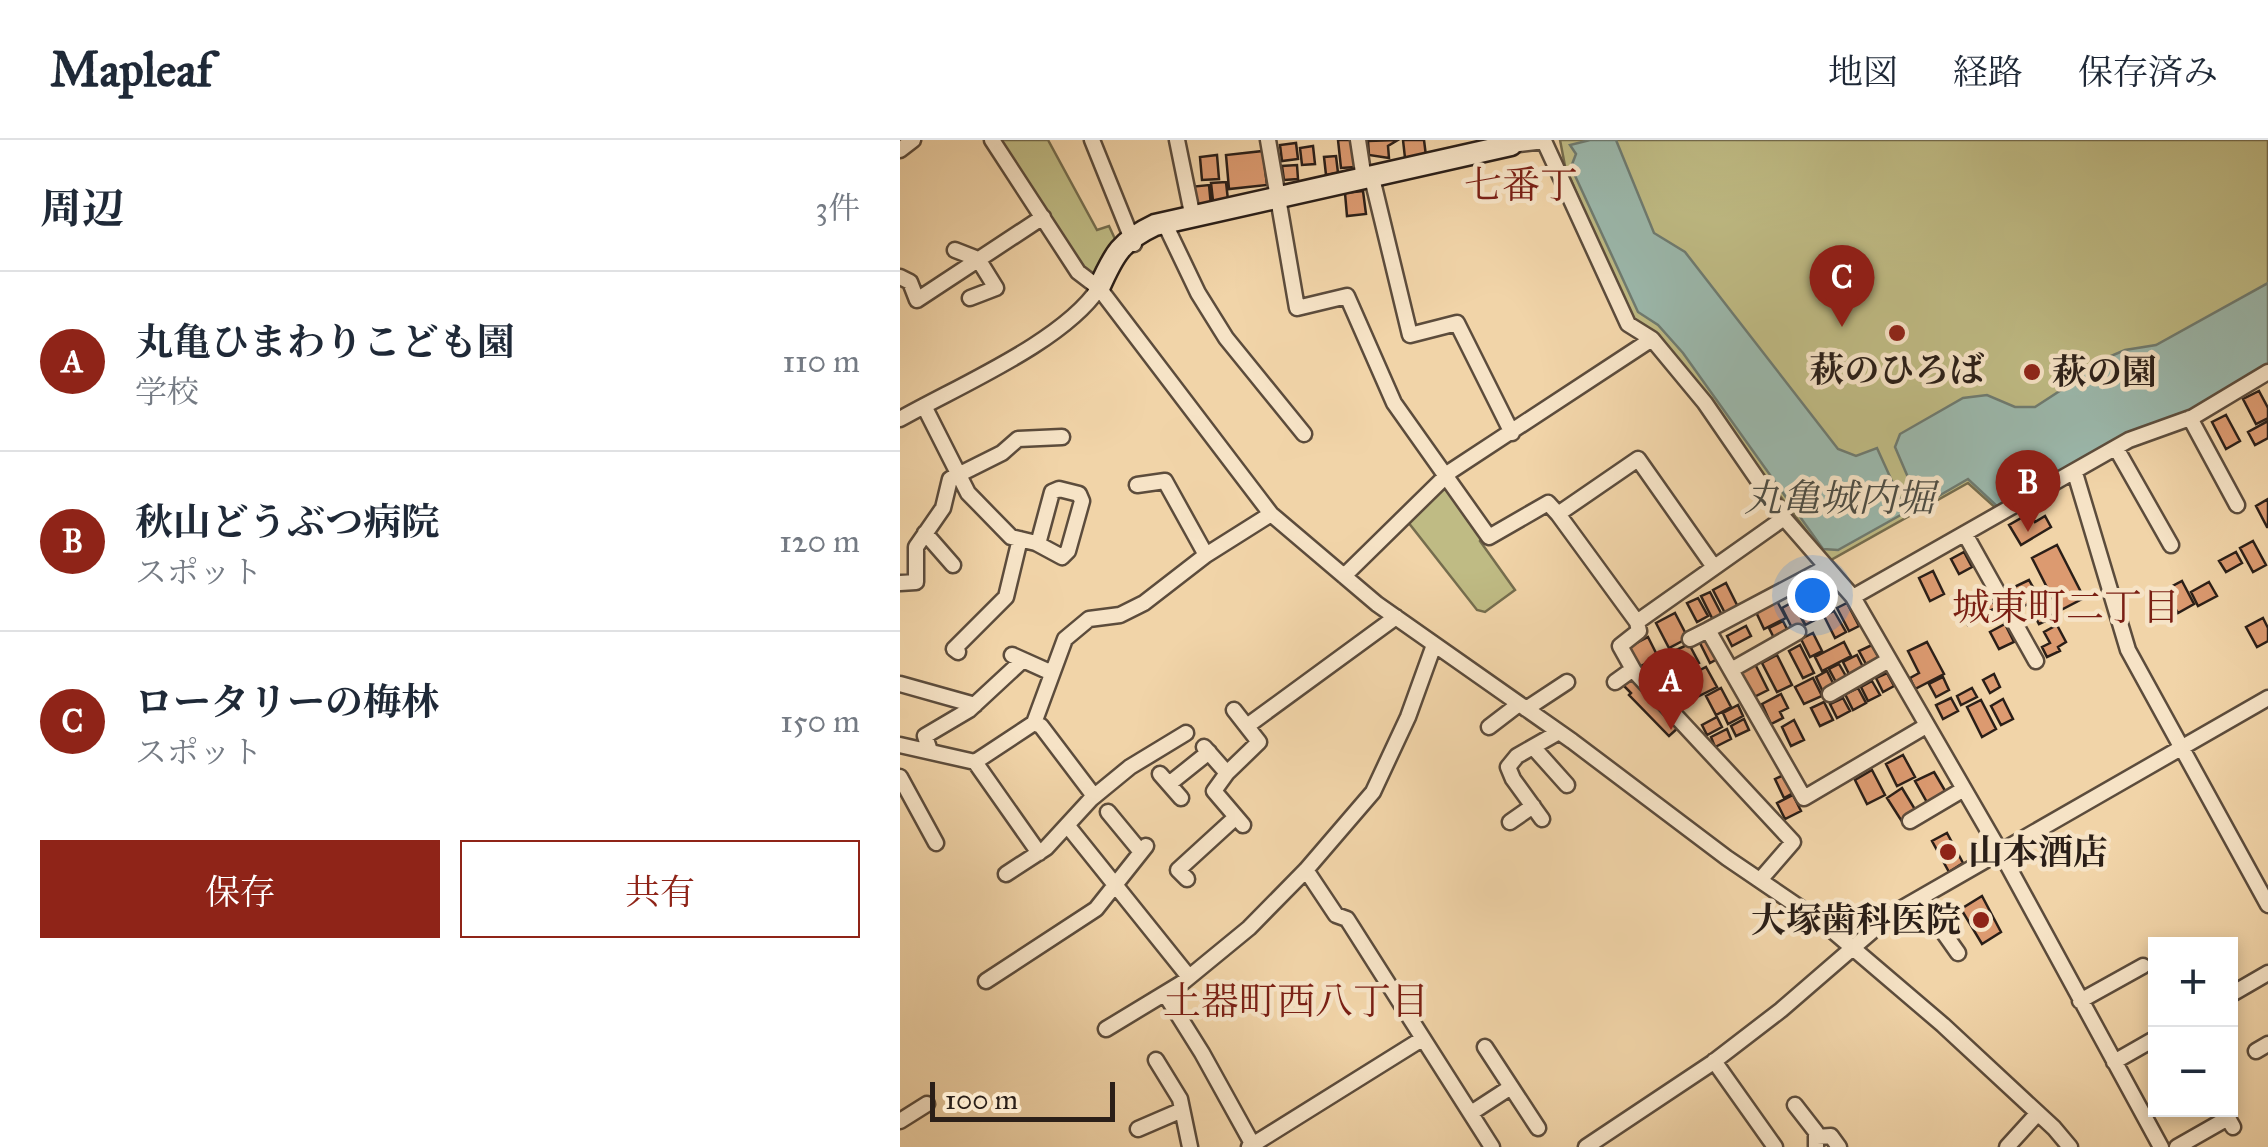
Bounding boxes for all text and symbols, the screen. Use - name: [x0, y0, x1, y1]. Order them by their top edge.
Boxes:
- text: Mapleaf: [50, 40, 213, 99]
- text: 地図: [1828, 51, 1898, 94]
- text: 経路: [1953, 51, 2023, 94]
- text: 保存済み: [2078, 51, 2218, 94]
- district label: 七番丁: [1464, 162, 1578, 208]
- text: 周辺: [40, 183, 124, 235]
- text: 3件: [815, 189, 860, 228]
- pin: C: [1810, 244, 1874, 327]
- text: 丸亀ひまわりこども園: [135, 319, 515, 365]
- marker: 萩のひろば: [1886, 322, 1908, 344]
- text: A: [62, 342, 83, 381]
- text: 110 m: [782, 342, 860, 381]
- place label: 萩のひろば: [1809, 349, 1985, 392]
- place label: 萩の園: [2052, 351, 2157, 394]
- marker: 萩の園: [2021, 361, 2043, 383]
- text: 学校: [135, 373, 199, 412]
- pin: B: [1996, 450, 2060, 532]
- water label: 丸亀城内堀: [1744, 475, 1940, 521]
- text: 秋山どうぶつ病院: [135, 499, 439, 545]
- text: B: [62, 522, 83, 561]
- text: 120 m: [779, 522, 860, 561]
- text: スポット: [135, 553, 263, 592]
- your location: [1787, 570, 1838, 621]
- district label: 城東町二丁目: [1952, 584, 2180, 630]
- pin: A: [1638, 648, 1704, 730]
- text: ロータリーの梅林: [135, 679, 439, 725]
- text: C: [62, 702, 83, 741]
- text: 150 m: [780, 702, 860, 741]
- text: スポット: [135, 733, 263, 772]
- place label: 山本酒店: [1968, 831, 2108, 874]
- button: 保存: [40, 840, 440, 938]
- button: 共有: [460, 840, 860, 938]
- marker: 山本酒店: [1937, 841, 1959, 863]
- place label: 大塚歯科医院: [1751, 899, 1961, 942]
- marker: 大塚歯科医院: [1970, 909, 1992, 931]
- map controls: [2148, 937, 2238, 1117]
- button: +: [2148, 937, 2238, 1027]
- district label: 土器町西八丁目: [1163, 978, 1429, 1024]
- button: −: [2148, 1027, 2238, 1117]
- scale bar: [930, 1077, 1115, 1122]
- text: 100 m: [945, 1082, 1018, 1117]

